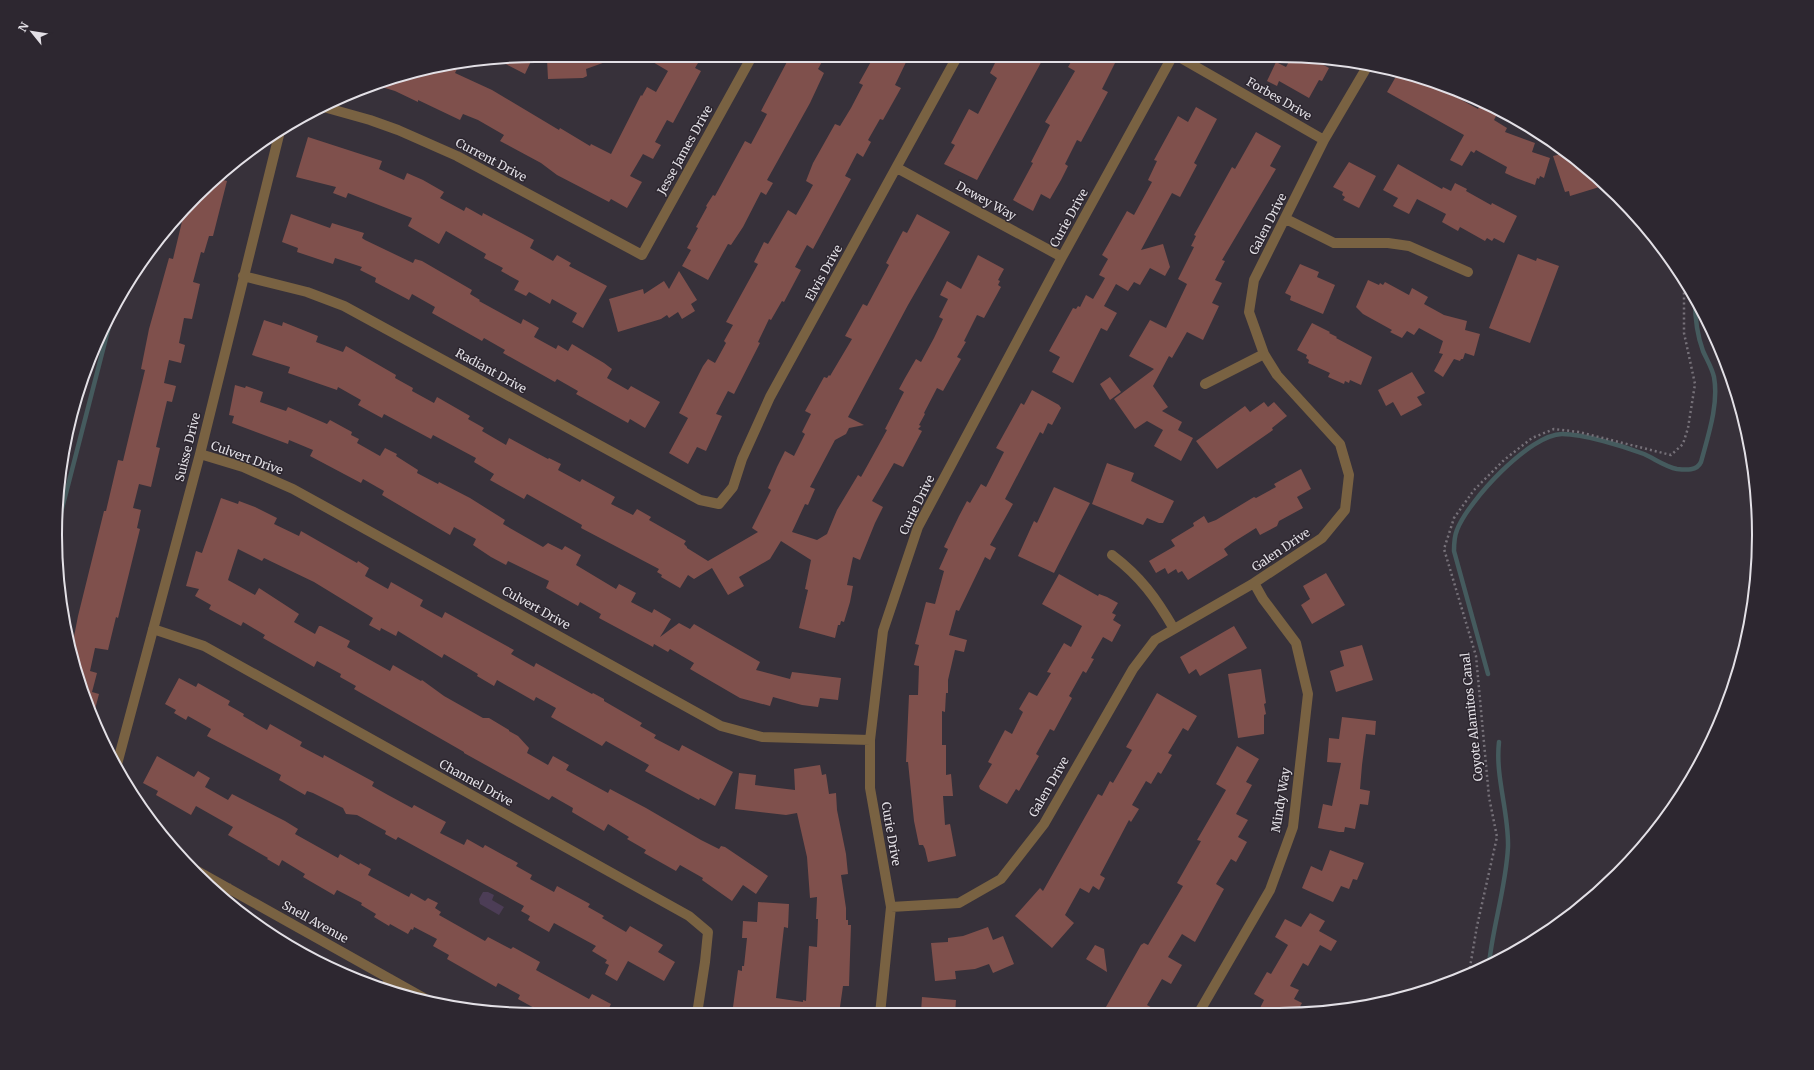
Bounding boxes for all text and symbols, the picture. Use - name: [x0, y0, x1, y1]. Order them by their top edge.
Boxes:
- north arrow: [12, 12, 52, 52]
- text: N: [15, 19, 32, 34]
- street label: Forbes Drive: [1244, 74, 1315, 123]
- street label: Jesse James Drive: [653, 102, 715, 198]
- street label: Current Drive: [453, 135, 529, 185]
- street label: Dewey Way: [954, 178, 1019, 223]
- street label: Curie Drive: [1046, 186, 1091, 250]
- street label: Galen Drive: [1246, 190, 1289, 257]
- street label: Elvis Drive: [802, 242, 845, 303]
- street label: Radiant Drive: [453, 345, 529, 396]
- street label: Suisse Drive: [172, 411, 203, 483]
- street label: Culvert Drive: [209, 438, 285, 478]
- street label: Curie Drive: [896, 472, 937, 537]
- street label: Galen Drive: [1249, 525, 1313, 575]
- street label: Culvert Drive: [499, 583, 573, 632]
- street label: Coyote Alamitos Canal: [1457, 652, 1486, 782]
- street label: Galen Drive: [1025, 754, 1072, 820]
- street label: Channel Drive: [437, 756, 516, 809]
- street label: Mindy Way: [1268, 766, 1293, 833]
- street label: Curie Drive: [878, 801, 904, 867]
- street label: Snell Avenue: [279, 897, 351, 946]

